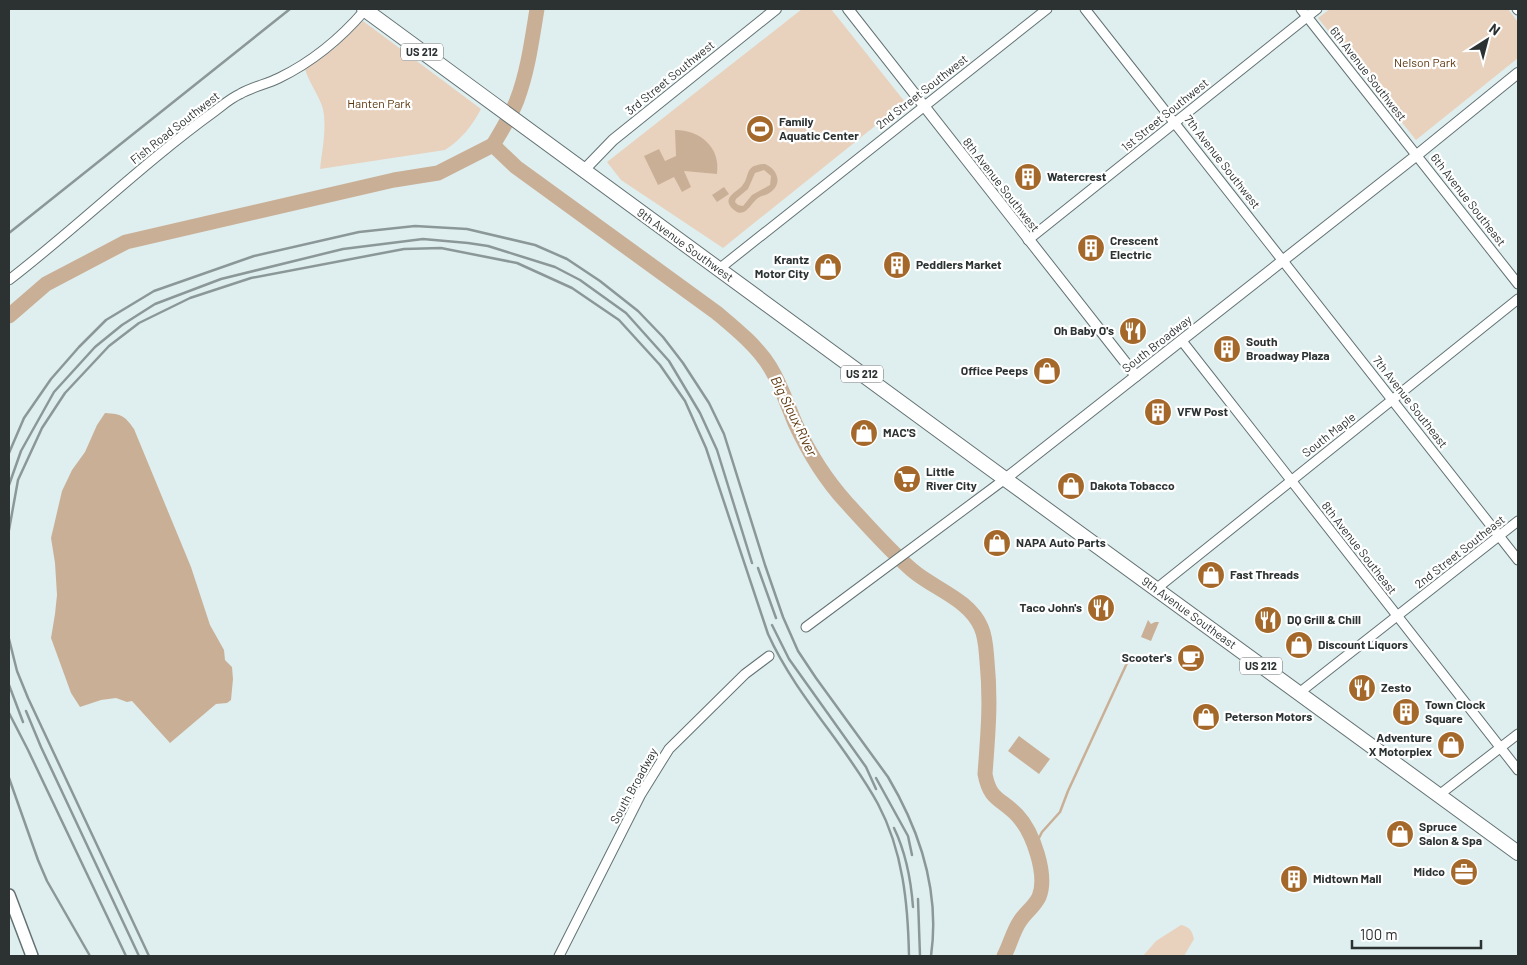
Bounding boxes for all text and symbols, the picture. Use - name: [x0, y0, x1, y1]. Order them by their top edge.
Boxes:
- north arrow: [1462, 15, 1512, 65]
- text: N: [1486, 19, 1504, 39]
- street label: 6th Avenue Southwest: [1328, 24, 1410, 123]
- street label: 3rd Street Southwest: [622, 37, 717, 117]
- road number: US 212: [401, 44, 443, 61]
- street label: 2nd Street Southwest: [873, 51, 970, 131]
- park label: Nelson Park: [1394, 55, 1456, 69]
- street label: 1st Street Southwest: [1118, 75, 1211, 153]
- street label: Fish Road Southwest: [127, 88, 222, 166]
- park label: Hanten Park: [347, 96, 411, 110]
- street label: 7th Avenue Southwest: [1182, 112, 1264, 211]
- sports icon: Family Aquatic Center: [745, 114, 775, 144]
- place label: Family Aquatic Center: [779, 114, 859, 142]
- street label: 8th Avenue Southwest: [961, 135, 1043, 234]
- street label: 6th Avenue Southeast: [1428, 150, 1509, 248]
- building icon: Watercrest: [1013, 162, 1043, 192]
- place label: Watercrest: [1047, 169, 1107, 183]
- street label: 9th Avenue Southwest: [635, 205, 736, 284]
- building icon: Crescent Electric: [1076, 233, 1106, 263]
- place label: Crescent Electric: [1110, 233, 1159, 261]
- building icon: Peddlers Market: [882, 250, 912, 280]
- place label: Krantz Motor City: [755, 252, 809, 280]
- shop icon: Krantz Motor City: [813, 252, 843, 282]
- place label: Peddlers Market: [916, 257, 1002, 271]
- street label: South Broadway: [1119, 311, 1194, 375]
- restaurant icon: Oh Baby O's: [1118, 316, 1148, 346]
- place label: Oh Baby O's: [1054, 323, 1114, 337]
- building icon: South Broadway Plaza: [1212, 334, 1242, 364]
- place label: South Broadway Plaza: [1246, 334, 1330, 362]
- street label: 7th Avenue Southeast: [1371, 353, 1451, 450]
- shop icon: Office Peeps: [1032, 356, 1062, 386]
- place label: Office Peeps: [961, 363, 1028, 377]
- road number: US 212: [841, 366, 883, 382]
- water label: Big Sioux River: [768, 373, 822, 460]
- building icon: VFW Post: [1143, 397, 1173, 427]
- place label: VFW Post: [1177, 404, 1229, 418]
- street label: South Maple: [1299, 409, 1358, 459]
- shop icon: MAC'S: [849, 418, 879, 448]
- place label: MAC'S: [883, 425, 916, 439]
- supermarket icon: Little River City: [892, 464, 922, 494]
- place label: Little River City: [926, 464, 977, 492]
- shop icon: Dakota Tobacco: [1056, 471, 1086, 501]
- place label: Dakota Tobacco: [1090, 478, 1175, 492]
- street label: 8th Avenue Southeast: [1319, 498, 1400, 596]
- street label: 2nd Street Southeast: [1412, 512, 1507, 591]
- shop icon: NAPA Auto Parts: [982, 528, 1012, 558]
- place label: NAPA Auto Parts: [1016, 535, 1106, 549]
- shop icon: Fast Threads: [1196, 560, 1226, 590]
- place label: Fast Threads: [1230, 567, 1299, 581]
- street label: 9th Avenue Southeast: [1140, 573, 1240, 651]
- restaurant icon: Taco John's: [1086, 593, 1116, 623]
- place label: Taco John's: [1020, 600, 1082, 614]
- restaurant icon: DQ Grill & Chill: [1253, 605, 1283, 635]
- place label: DQ Grill & Chill: [1287, 612, 1361, 626]
- shop icon: Discount Liquors: [1284, 630, 1314, 660]
- place label: Discount Liquors: [1318, 637, 1408, 651]
- cafe icon: Scooter's: [1176, 643, 1206, 673]
- place label: Scooter's: [1122, 650, 1172, 664]
- road number: US 212: [1240, 658, 1282, 674]
- restaurant icon: Zesto: [1347, 673, 1377, 703]
- place label: Zesto: [1381, 680, 1412, 694]
- building icon: Town Clock Square: [1391, 697, 1421, 727]
- place label: Town Clock Square: [1425, 697, 1486, 725]
- shop icon: Peterson Motors: [1191, 702, 1221, 732]
- place label: Peterson Motors: [1225, 709, 1312, 723]
- place label: Adventure X Motorplex: [1369, 730, 1433, 758]
- shop icon: Adventure X Motorplex: [1436, 730, 1466, 760]
- street label: South Broadway: [607, 745, 660, 826]
- shop icon: Spruce Salon & Spa: [1385, 819, 1415, 849]
- place label: Spruce Salon & Spa: [1419, 819, 1482, 847]
- office icon: Midco: [1449, 857, 1479, 887]
- building icon: Midtown Mall: [1279, 864, 1309, 894]
- place label: Midco: [1414, 864, 1445, 878]
- place label: Midtown Mall: [1313, 871, 1381, 885]
- scale bar: [1352, 918, 1481, 950]
- text: 100 m: [1360, 925, 1398, 943]

